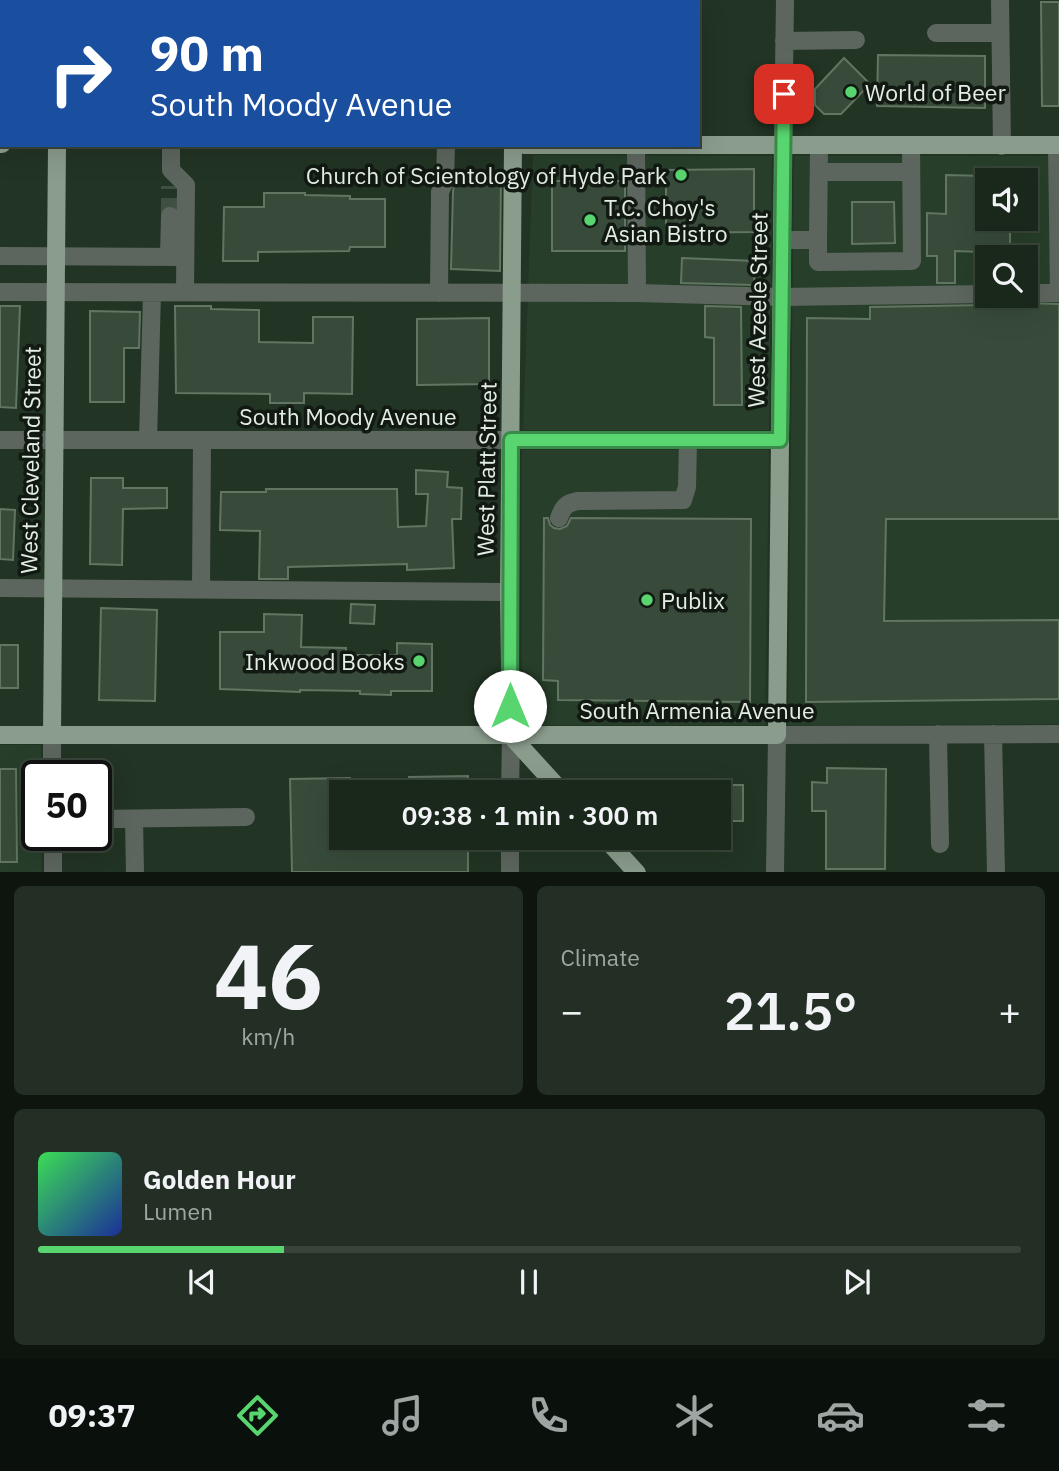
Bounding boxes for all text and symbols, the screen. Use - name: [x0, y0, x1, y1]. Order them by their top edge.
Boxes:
- text: 90 m: [150, 21, 264, 84]
- icon: right: [35, 28, 126, 119]
- pin: [754, 64, 814, 124]
- icon: arrive: [765, 75, 803, 113]
- place label: World of Beer: [865, 77, 1006, 107]
- text: South Moody Avenue: [150, 83, 452, 125]
- marker: World of Beer: [843, 84, 859, 100]
- place label: Church of Scientology of Hyde Park: [306, 160, 667, 190]
- marker: Church of Scientology of Hyde Park: [673, 167, 689, 183]
- map controls: [975, 168, 1038, 308]
- button: sound: [975, 168, 1038, 231]
- place label: T.C. Choy's Asian Bistro: [604, 192, 728, 248]
- marker: T.C. Choy's Asian Bistro: [582, 212, 598, 228]
- street label: West Azeele Street: [740, 212, 774, 408]
- button: search: [975, 245, 1038, 308]
- street label: West Cleveland Street: [13, 346, 47, 574]
- street label: West Platt Street: [469, 382, 503, 556]
- street label: South Moody Avenue: [239, 401, 457, 431]
- place label: Publix: [661, 585, 725, 615]
- marker: Publix: [639, 592, 655, 608]
- place label: Inkwood Books: [245, 646, 405, 676]
- marker: Inkwood Books: [411, 653, 427, 669]
- position arrow: [473, 669, 547, 743]
- street label: South Armenia Avenue: [579, 695, 815, 725]
- speed limit sign: 50: [21, 760, 112, 851]
- text: 09:38 · 1 min · 300 m: [402, 798, 658, 832]
- text: 46: [214, 916, 323, 1034]
- text: Climate: [561, 942, 640, 972]
- text: 21.5°: [724, 977, 858, 1044]
- text: −: [561, 986, 583, 1035]
- text: +: [998, 986, 1021, 1035]
- text: km/h: [241, 1021, 295, 1051]
- text: Golden Hour: [143, 1162, 296, 1196]
- text: Lumen: [143, 1196, 213, 1226]
- icon: previous: [183, 1263, 221, 1301]
- icon: pause: [510, 1263, 548, 1301]
- icon: next: [838, 1263, 876, 1301]
- icon: directions: [233, 1391, 282, 1440]
- icon: music: [378, 1391, 427, 1440]
- icon: phone: [524, 1391, 573, 1440]
- icon: climate: [670, 1391, 719, 1440]
- icon: car: [816, 1391, 865, 1440]
- icon: filters: [962, 1391, 1011, 1440]
- text: 09:37: [48, 1394, 136, 1436]

